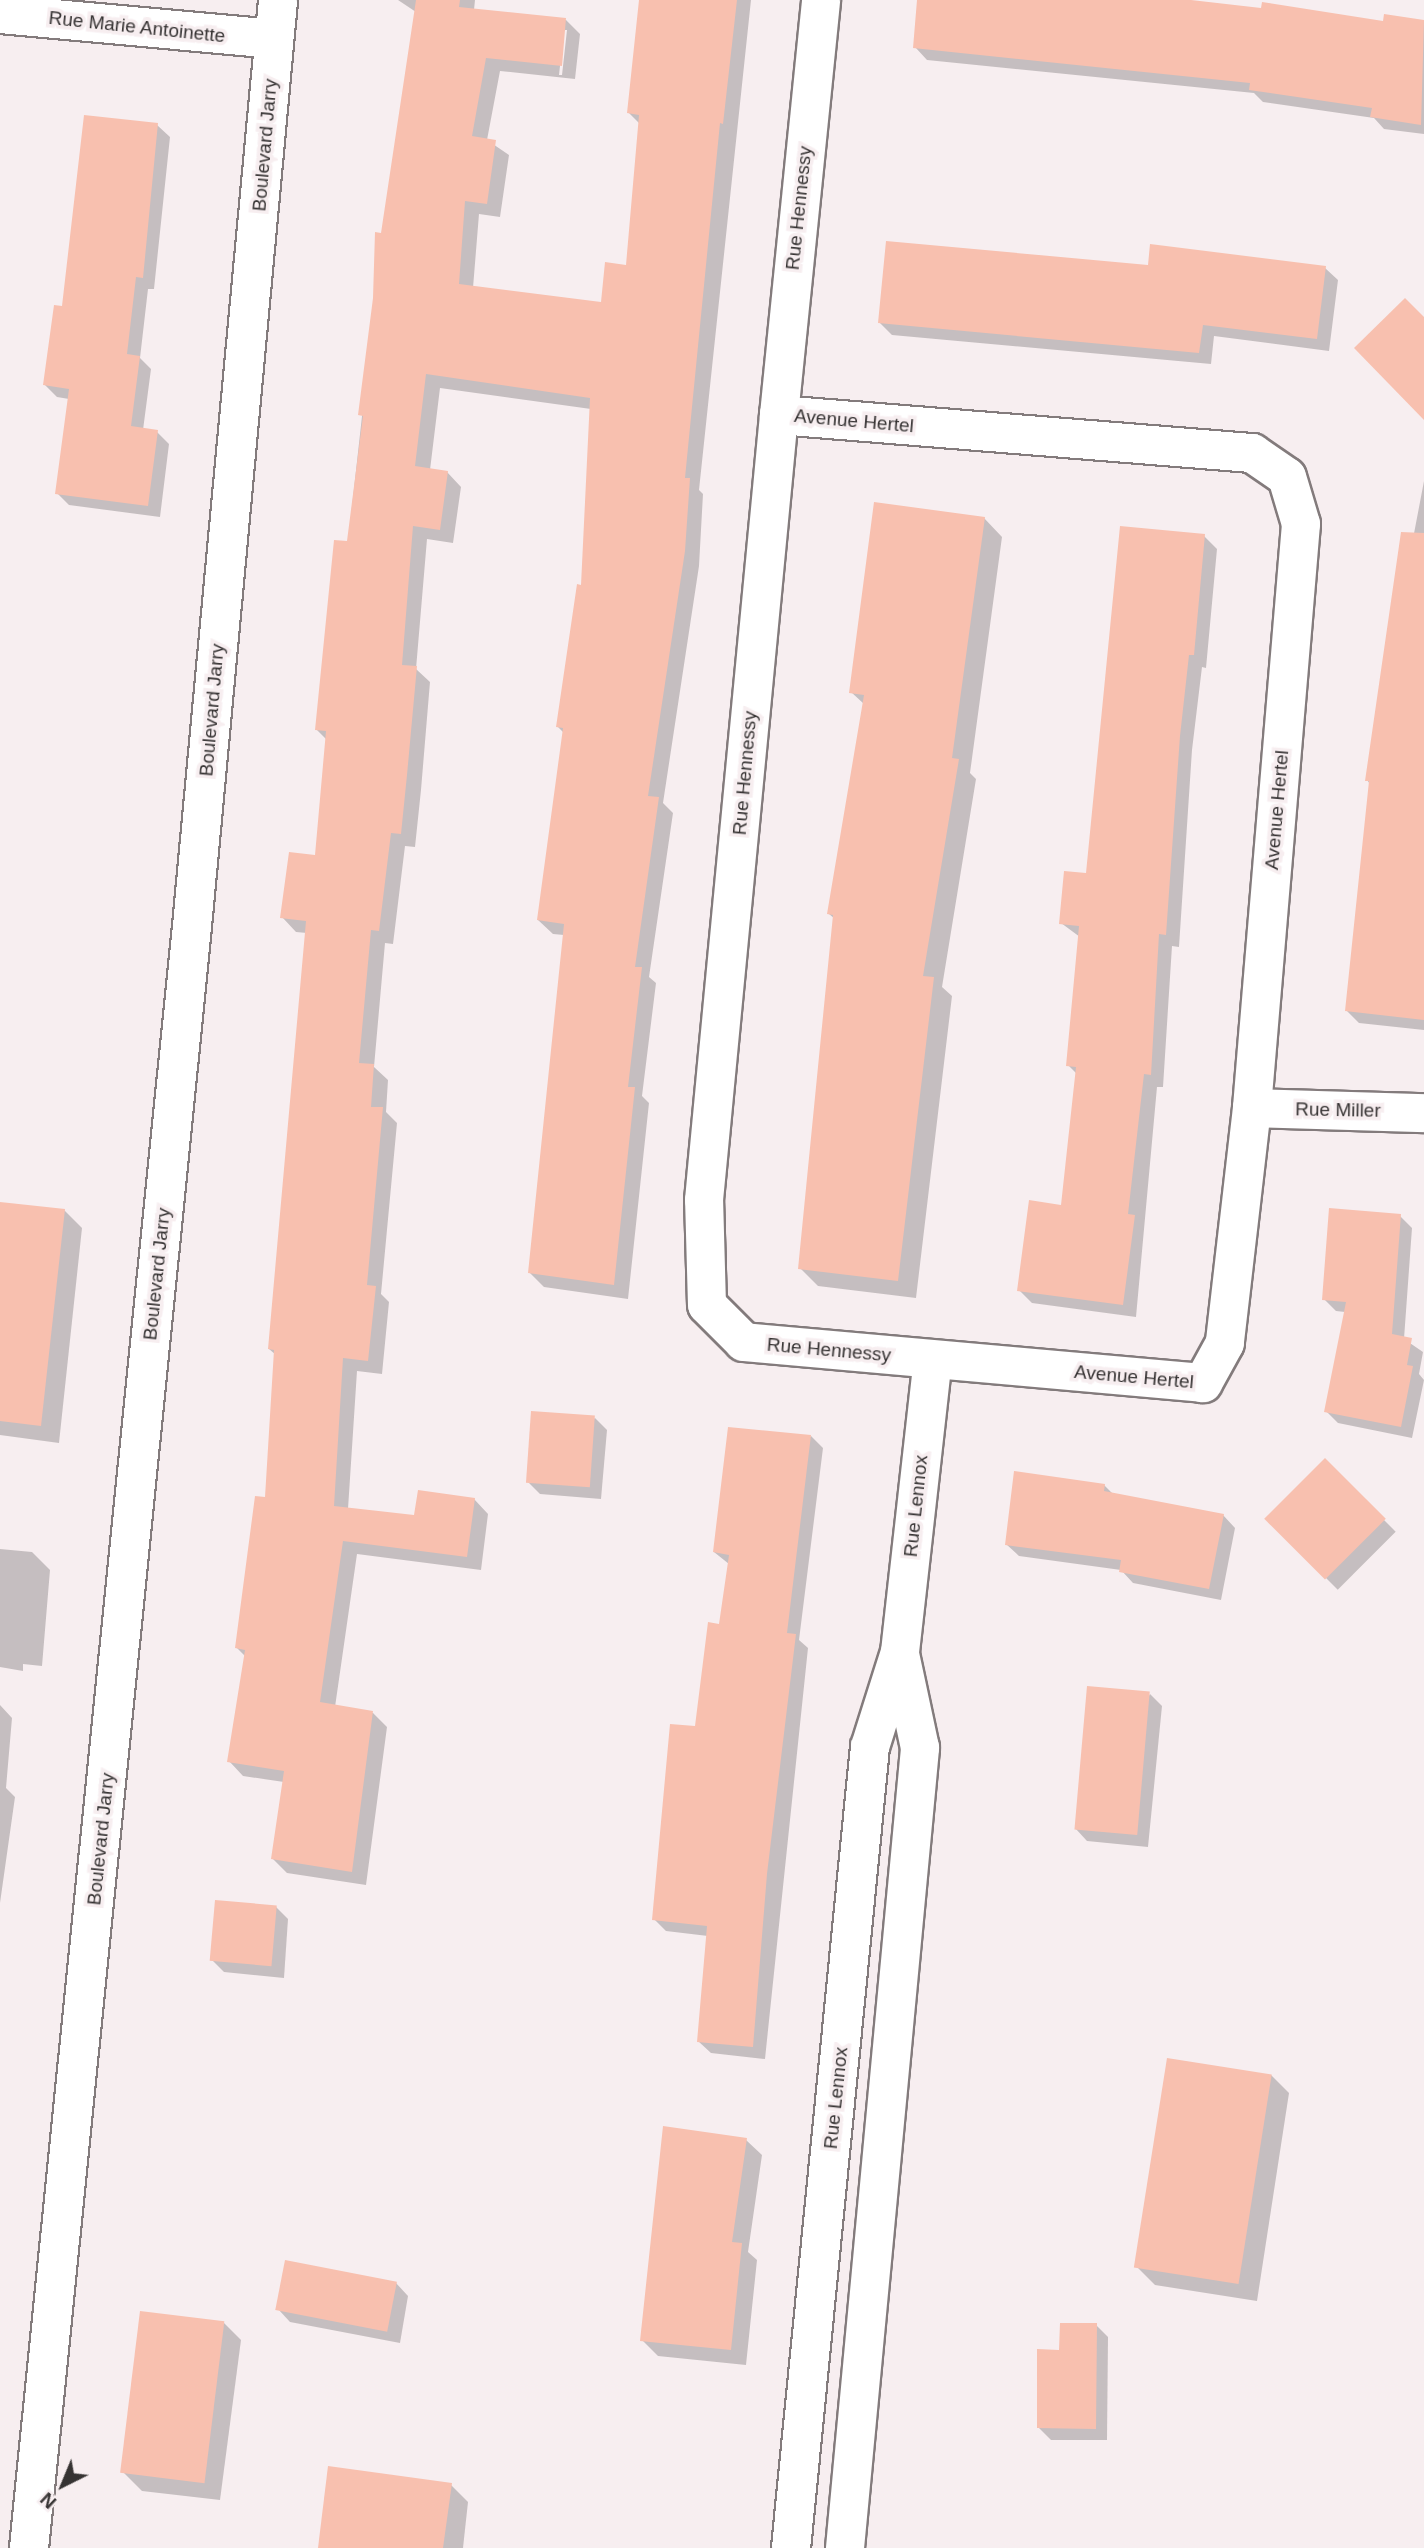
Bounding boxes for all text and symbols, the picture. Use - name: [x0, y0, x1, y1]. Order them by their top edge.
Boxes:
- street label: Rue Marie Antoinette: [47, 6, 227, 48]
- street label: Boulevard Jarry: [248, 78, 282, 212]
- street label: Rue Hennessy: [781, 145, 817, 271]
- street label: Avenue Hertel: [793, 404, 915, 438]
- street label: Boulevard Jarry: [195, 643, 229, 777]
- street label: Rue Hennessy: [728, 710, 762, 836]
- street label: Avenue Hertel: [1260, 749, 1294, 871]
- street label: Rue Miller: [1295, 1098, 1381, 1122]
- street label: Boulevard Jarry: [139, 1207, 175, 1341]
- street label: Rue Hennessy: [766, 1333, 892, 1367]
- street label: Avenue Hertel: [1073, 1360, 1195, 1394]
- street label: Rue Lennox: [899, 1454, 933, 1558]
- street label: Boulevard Jarry: [83, 1772, 119, 1906]
- street label: Rue Lennox: [819, 2046, 853, 2150]
- north arrow: [28, 2450, 98, 2520]
- text: N: [36, 2488, 61, 2513]

